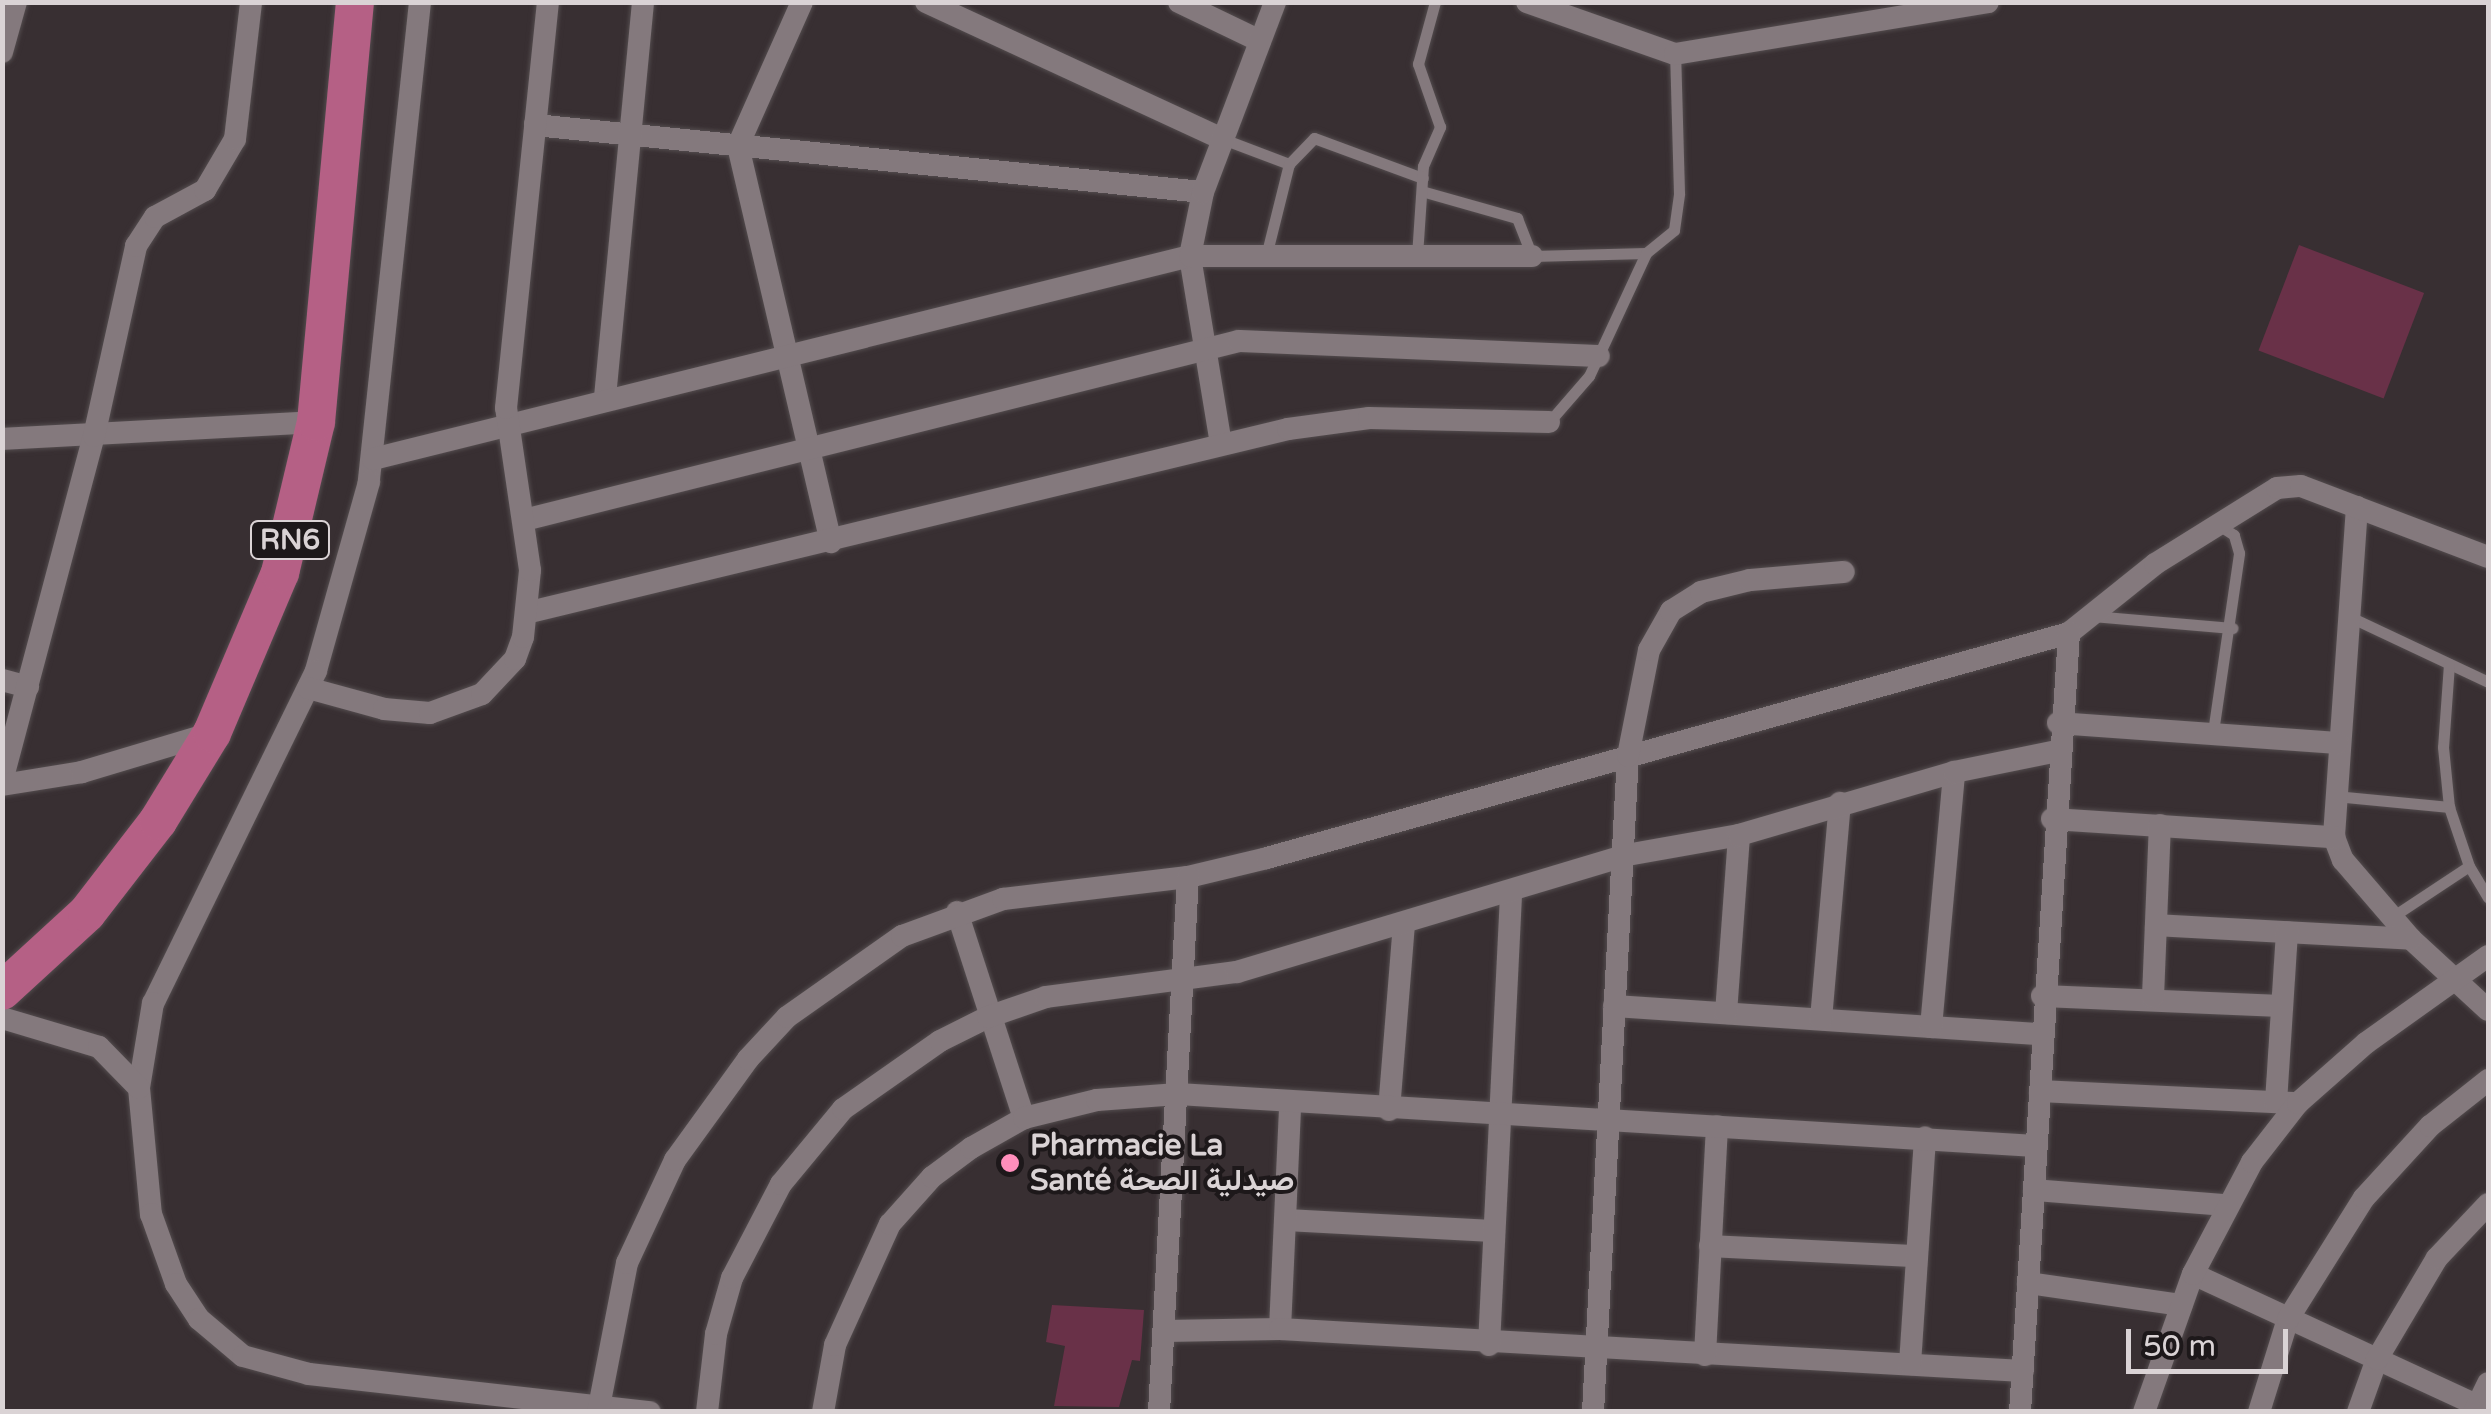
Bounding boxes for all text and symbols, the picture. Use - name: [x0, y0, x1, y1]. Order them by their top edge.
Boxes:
- road number: RN6: [248, 517, 332, 563]
- place label: Pharmacie La Santé صيدلية الصحة: [1030, 1128, 1294, 1198]
- marker: Pharmacie La Santé صيدلية الصحة: [999, 1152, 1021, 1174]
- scale bar: [2131, 1309, 2294, 1371]
- text: 50 m: [2143, 1328, 2216, 1365]

